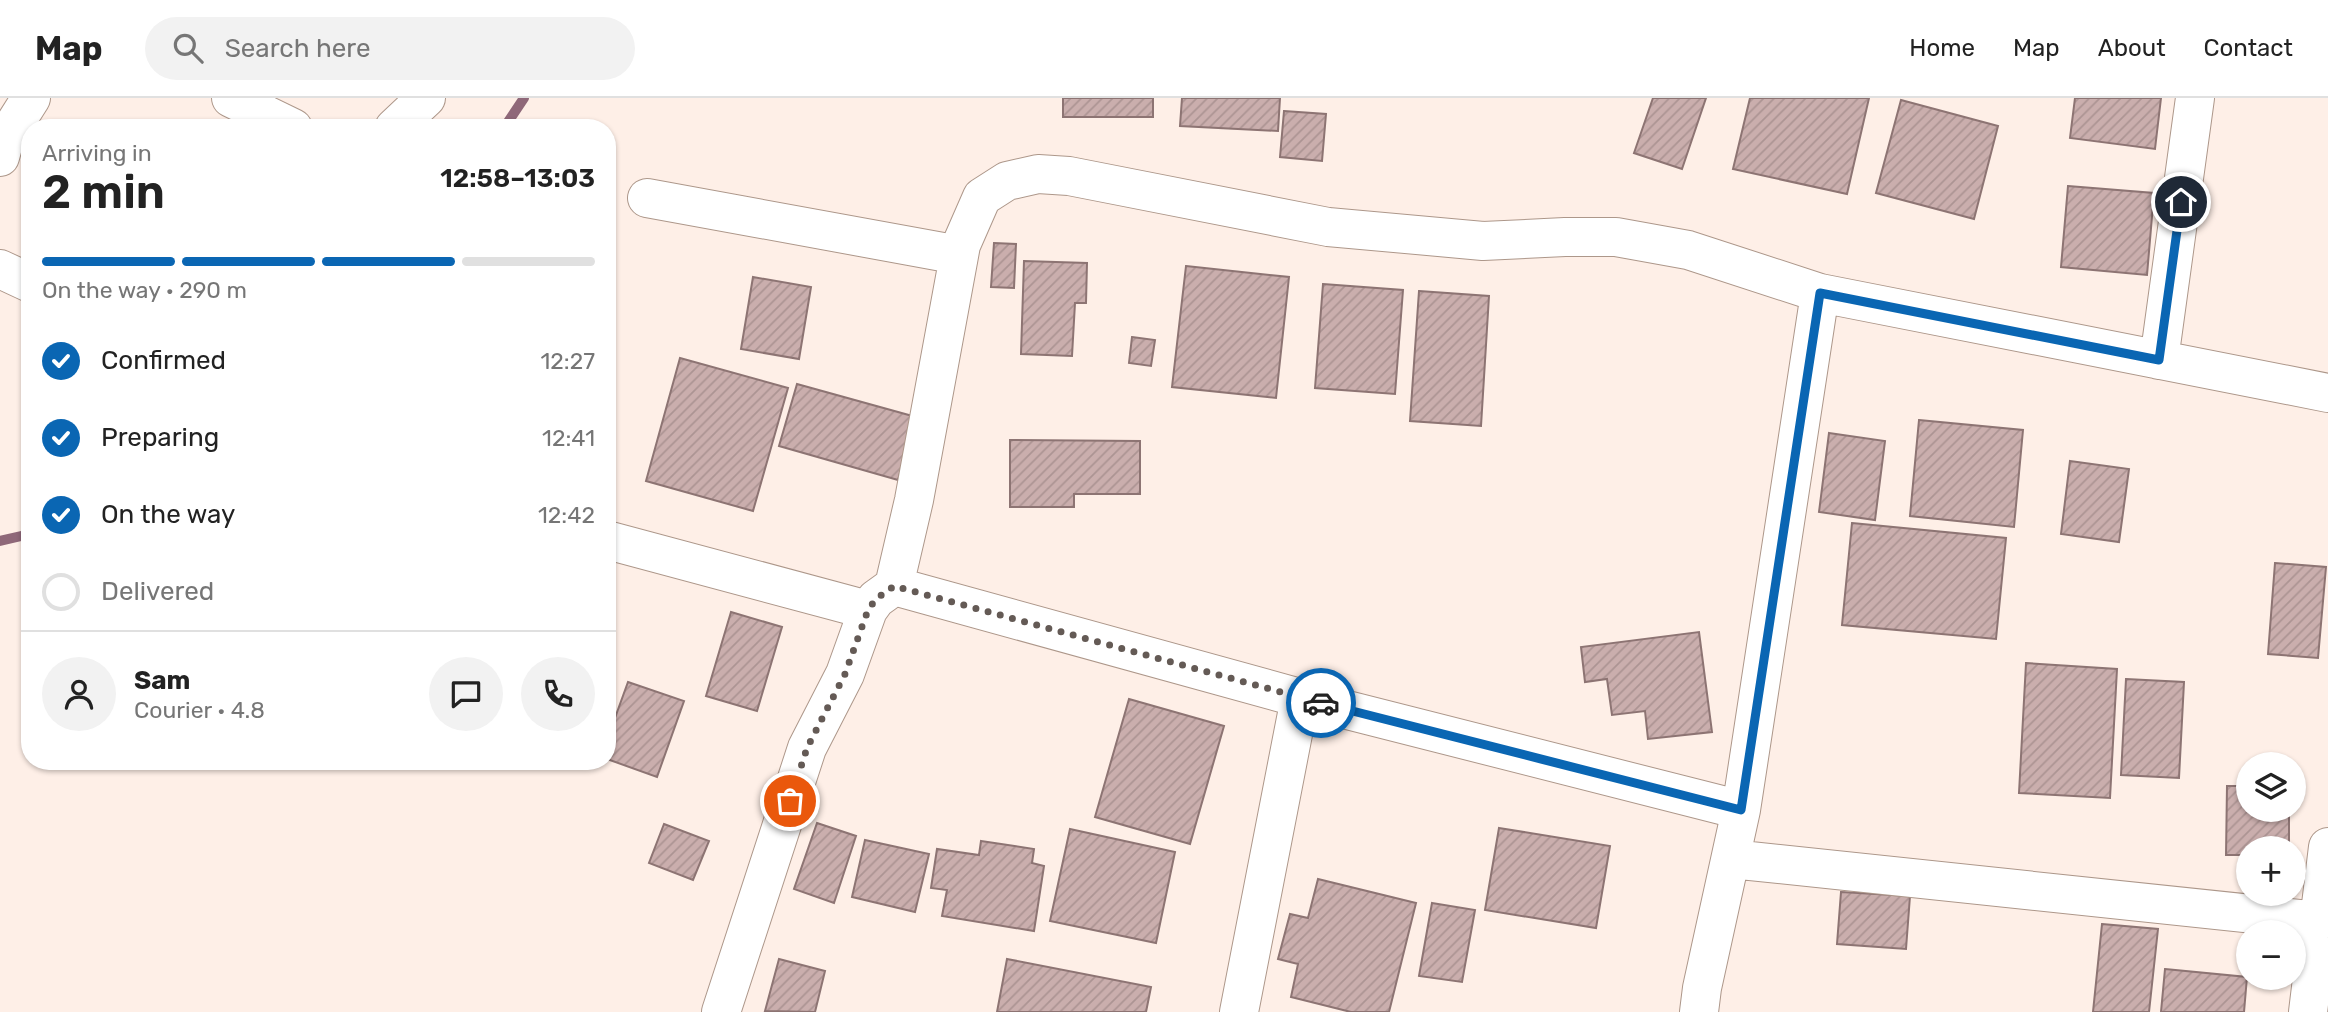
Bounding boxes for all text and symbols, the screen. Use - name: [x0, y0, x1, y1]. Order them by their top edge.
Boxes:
- search box: [145, 17, 635, 80]
- text: Map: [35, 29, 103, 68]
- icon: search: [169, 29, 207, 67]
- text: Search here: [225, 33, 370, 64]
- text: Home: [1909, 34, 1975, 62]
- text: Map: [2013, 34, 2060, 62]
- text: About: [2098, 34, 2166, 62]
- text: Contact: [2204, 34, 2293, 62]
- text: Arriving in: [42, 139, 152, 167]
- text: 12:58–13:03: [440, 163, 595, 194]
- text: 2 min: [42, 165, 165, 220]
- pin: [2151, 172, 2211, 232]
- icon: home: [2162, 183, 2200, 221]
- text: On the way · 290 m: [42, 276, 247, 304]
- icon: check: [42, 342, 80, 380]
- text: Confirmed: [101, 345, 226, 376]
- text: 12:27: [540, 347, 595, 375]
- icon: check: [42, 419, 80, 457]
- text: Preparing: [101, 422, 219, 453]
- text: 12:41: [542, 424, 595, 452]
- icon: check: [42, 496, 80, 534]
- text: On the way: [101, 499, 235, 530]
- text: 12:42: [538, 501, 595, 529]
- text: Delivered: [101, 576, 214, 607]
- button: person: [42, 657, 116, 731]
- button: chat: [429, 657, 503, 731]
- button: phone: [521, 657, 595, 731]
- text: Sam: [134, 665, 190, 696]
- courier: [1286, 668, 1356, 738]
- icon: car: [1302, 684, 1340, 722]
- text: Courier · 4.8: [134, 696, 265, 724]
- map controls: [2236, 752, 2306, 990]
- button: layers: [2236, 752, 2306, 822]
- pin: [760, 771, 820, 831]
- icon: bag: [771, 782, 809, 820]
- button: +: [2236, 836, 2306, 906]
- button: −: [2236, 920, 2306, 990]

